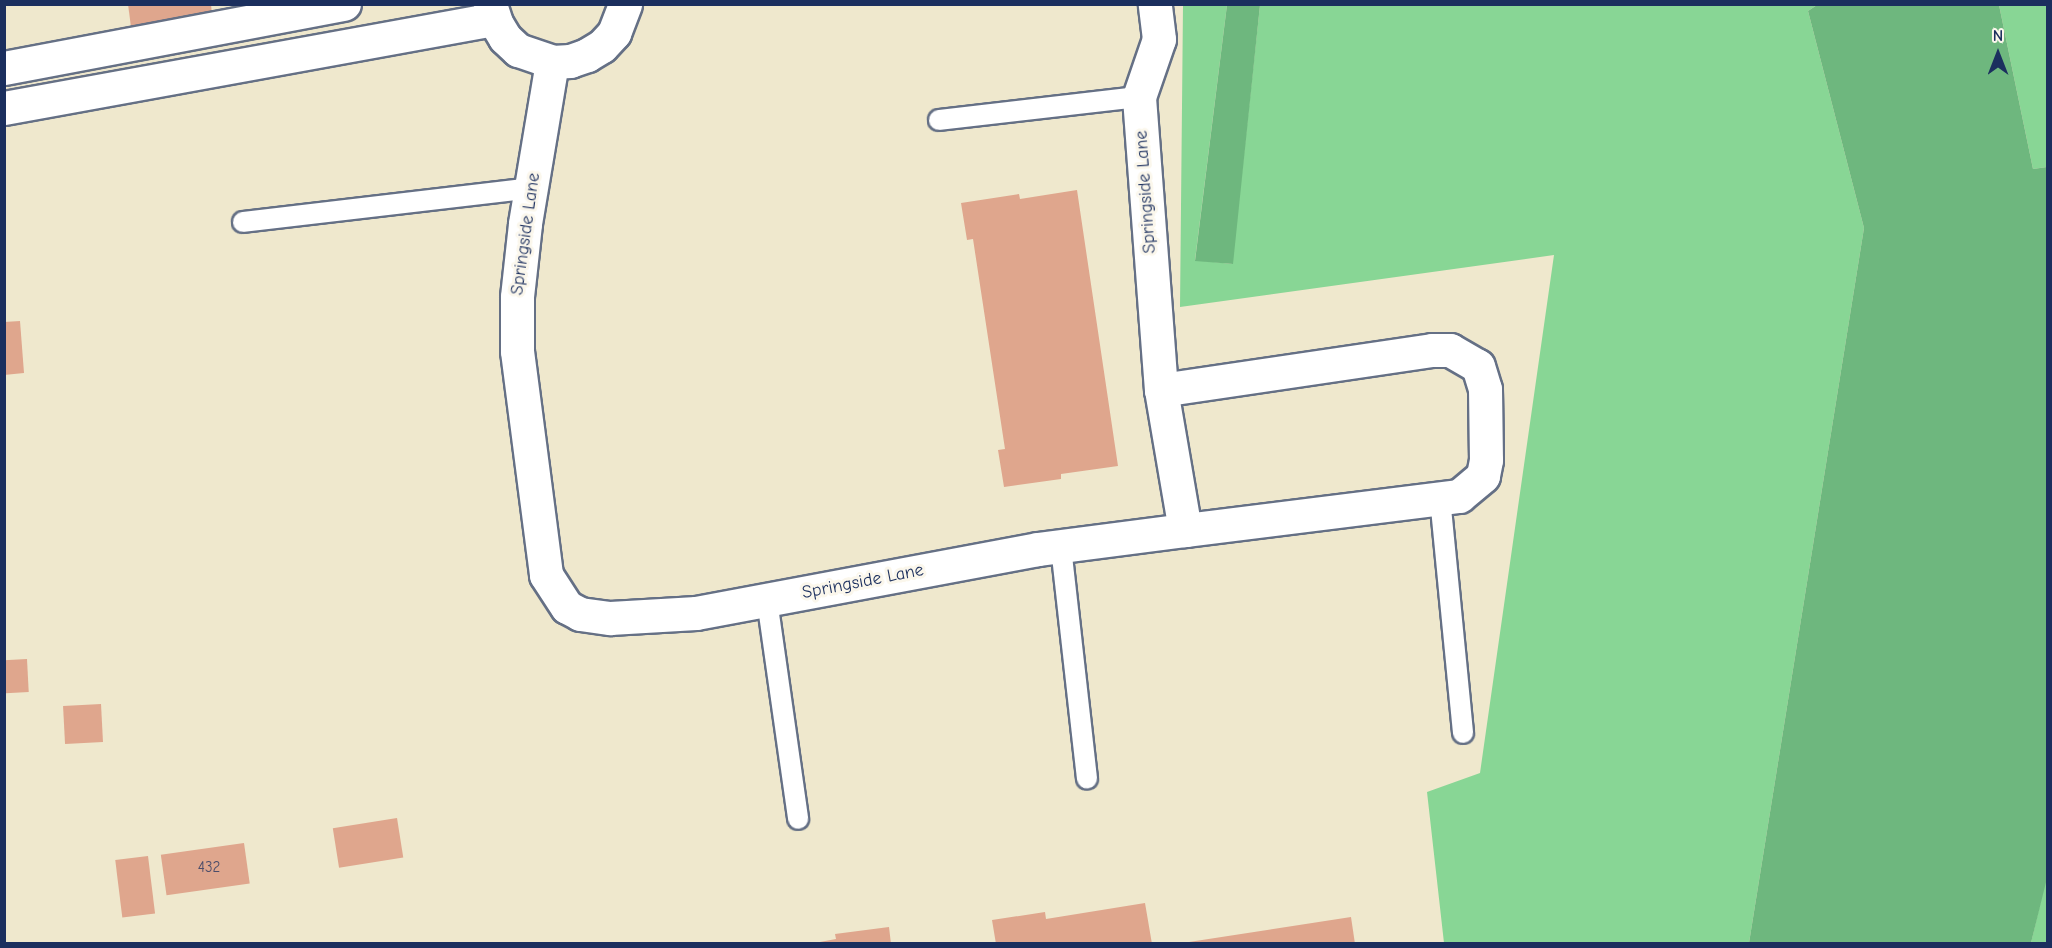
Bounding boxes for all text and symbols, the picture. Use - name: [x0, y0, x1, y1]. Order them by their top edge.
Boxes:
- north arrow: [1968, 24, 2028, 84]
- text: N: [1993, 27, 2003, 45]
- street label: Springside Lane: [1131, 130, 1161, 254]
- street label: Springside Lane: [507, 171, 545, 297]
- street label: Springside Lane: [800, 560, 926, 604]
- house number: 432: [198, 859, 220, 877]

